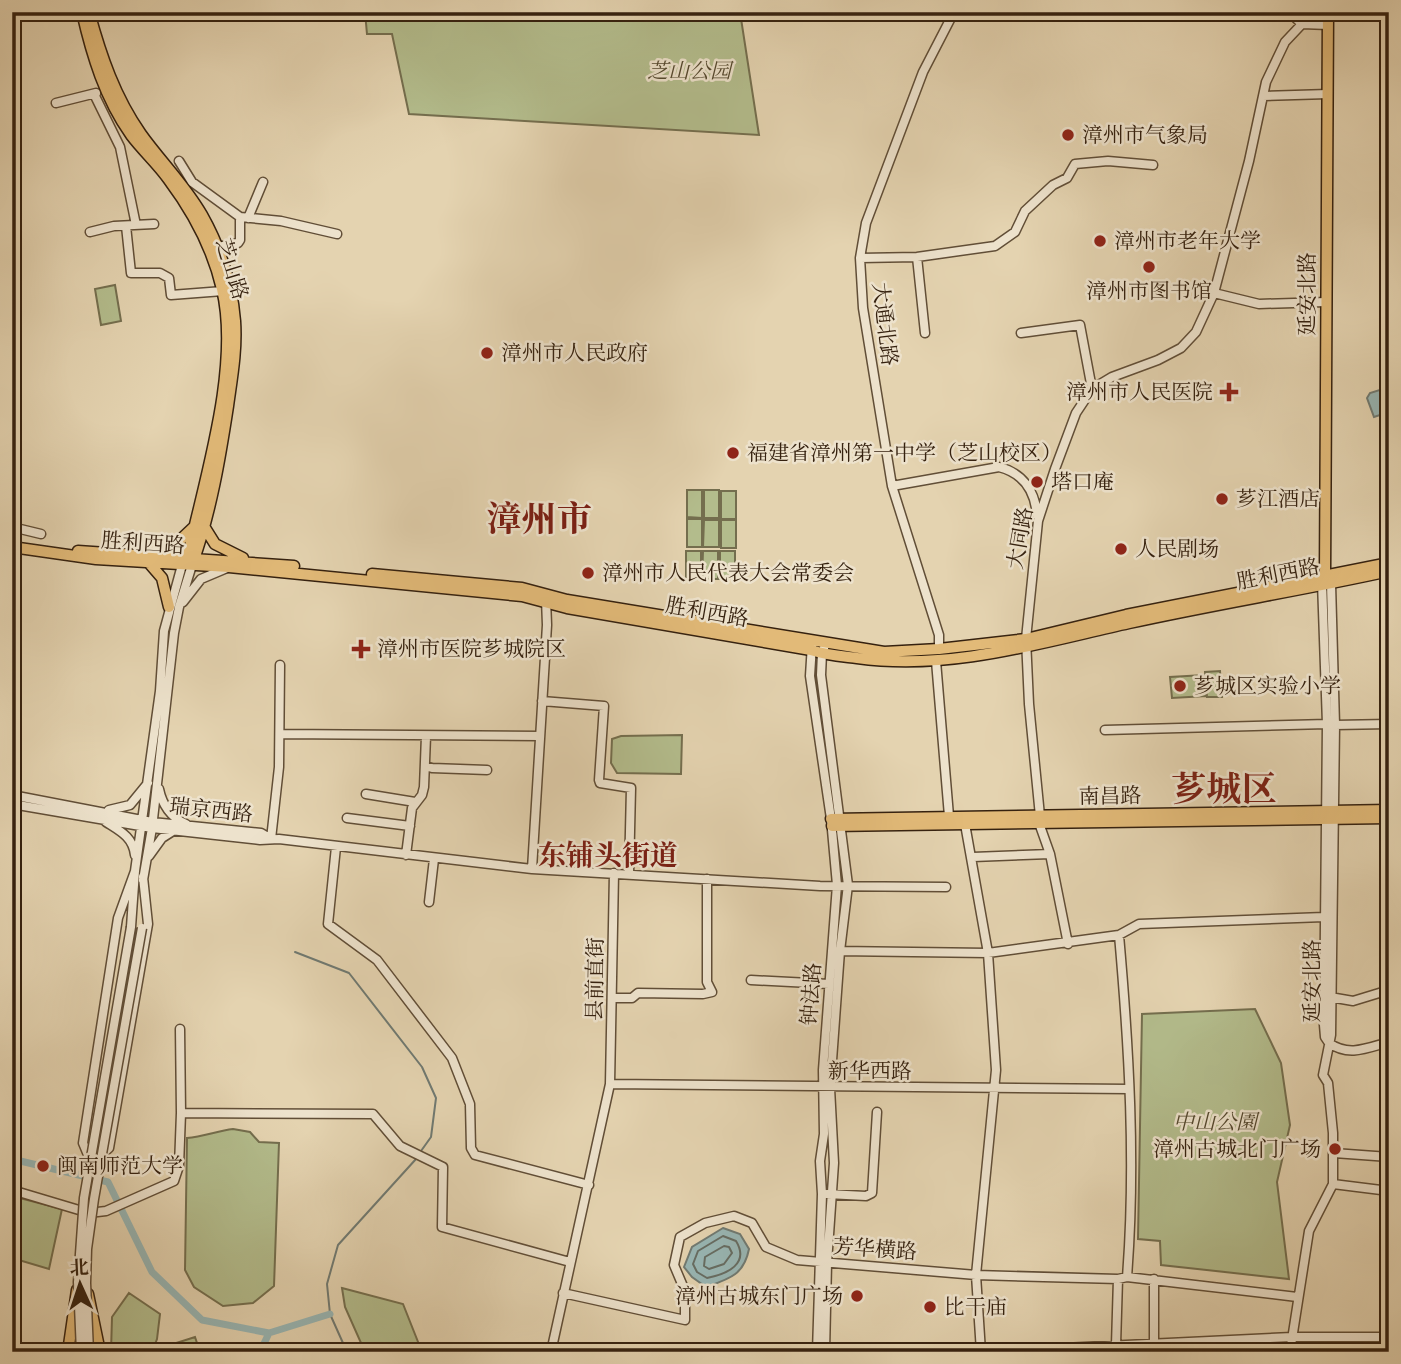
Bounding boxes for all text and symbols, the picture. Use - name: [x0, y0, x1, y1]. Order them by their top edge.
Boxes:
- park label: 芝山公园: [647, 59, 734, 85]
- place label: 漳州市气象局: [1082, 123, 1208, 149]
- marker: 漳州市气象局: [1060, 127, 1076, 143]
- place label: 漳州市老年大学: [1114, 229, 1261, 255]
- marker: 漳州市老年大学: [1092, 233, 1108, 249]
- street label: 芝山路: [209, 235, 253, 303]
- street label: 延安北路: [1295, 252, 1321, 336]
- marker: 漳州市图书馆: [1141, 259, 1157, 275]
- place label: 漳州市图书馆: [1086, 279, 1212, 305]
- street label: 大通北路: [866, 281, 902, 367]
- place label: 漳州市人民政府: [501, 341, 648, 367]
- marker: 漳州市人民政府: [479, 345, 495, 361]
- place label: 漳州市人民医院: [1066, 380, 1213, 406]
- marker: 漳州市人民医院: [1219, 382, 1239, 402]
- place label: 福建省漳州第一中学（芝山校区）: [747, 441, 1062, 467]
- marker: 福建省漳州第一中学（芝山校区）: [725, 445, 741, 461]
- place label: 塔口庵: [1051, 470, 1114, 496]
- marker: 塔口庵: [1029, 474, 1045, 490]
- place label: 芗江酒店: [1236, 487, 1320, 513]
- marker: 芗江酒店: [1214, 491, 1230, 507]
- district label: 漳州市: [486, 499, 592, 543]
- street label: 大同路: [1003, 505, 1039, 571]
- street label: 胜利西路: [100, 528, 186, 560]
- place label: 人民剧场: [1135, 537, 1219, 563]
- marker: 人民剧场: [1113, 541, 1129, 557]
- street label: 胜利西路: [1234, 554, 1322, 596]
- place label: 漳州市人民代表大会常委会: [602, 561, 854, 587]
- marker: 漳州市人民代表大会常委会: [580, 565, 596, 581]
- street label: 胜利西路: [663, 593, 750, 633]
- place label: 漳州市医院芗城院区: [377, 637, 566, 663]
- marker: 漳州市医院芗城院区: [351, 639, 371, 659]
- place label: 芗城区实验小学: [1194, 674, 1341, 700]
- marker: 芗城区实验小学: [1172, 678, 1188, 694]
- district label: 芗城区: [1171, 769, 1277, 813]
- street label: 南昌路: [1078, 783, 1142, 811]
- street label: 瑞京西路: [168, 794, 254, 828]
- district label: 东铺头街道: [538, 839, 678, 874]
- street label: 县前直街: [582, 937, 610, 1021]
- street label: 延安北路: [1300, 939, 1326, 1023]
- street label: 钟法路: [797, 962, 827, 1026]
- street label: 新华西路: [828, 1059, 912, 1085]
- park label: 中山公園: [1173, 1110, 1260, 1136]
- place label: 漳州古城北门广场: [1153, 1137, 1321, 1163]
- marker: 漳州古城北门广场: [1327, 1141, 1343, 1157]
- place label: 闽南师范大学: [57, 1154, 183, 1180]
- marker: 闽南师范大学: [35, 1158, 51, 1174]
- street label: 芳华横路: [832, 1234, 918, 1266]
- north arrow: [46, 1248, 116, 1318]
- text: 北: [69, 1257, 89, 1281]
- place label: 漳州古城东门广场: [675, 1284, 843, 1310]
- marker: 漳州古城东门广场: [849, 1288, 865, 1304]
- place label: 比干庙: [944, 1295, 1007, 1321]
- marker: 比干庙: [922, 1299, 938, 1315]

